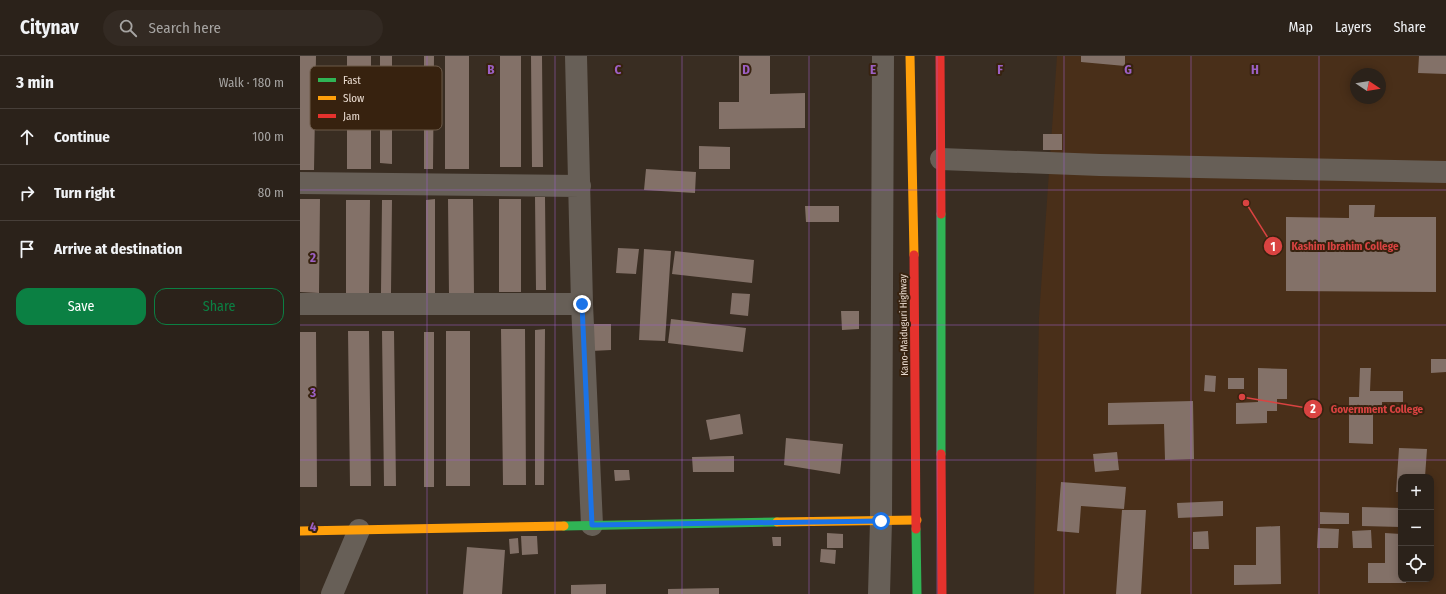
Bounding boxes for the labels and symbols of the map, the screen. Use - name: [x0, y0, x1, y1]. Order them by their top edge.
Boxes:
- text: B: [487, 62, 495, 77]
- text: C: [615, 62, 622, 77]
- text: D: [742, 62, 750, 77]
- text: E: [870, 62, 876, 77]
- text: F: [997, 62, 1003, 77]
- text: G: [1124, 62, 1132, 77]
- text: H: [1251, 62, 1259, 77]
- legend: [310, 66, 442, 130]
- north arrow: [1350, 68, 1386, 104]
- text: Fast: [343, 74, 361, 87]
- text: Slow: [343, 92, 364, 105]
- text: Jam: [343, 110, 360, 123]
- callout: Kashim Ibrahim College: [1263, 235, 1406, 258]
- text: 1: [1270, 240, 1276, 254]
- text: Kashim Ibrahim College: [1292, 240, 1399, 253]
- text: 2: [309, 250, 316, 265]
- street label: Kano-Maiduguri Highway: [897, 273, 911, 376]
- route end: [573, 295, 591, 313]
- text: 3: [309, 385, 316, 400]
- callout: Government College: [1303, 397, 1431, 420]
- text: 2: [1309, 402, 1316, 416]
- text: Government College: [1331, 403, 1424, 416]
- route start: [872, 512, 890, 530]
- text: 4: [310, 519, 317, 534]

